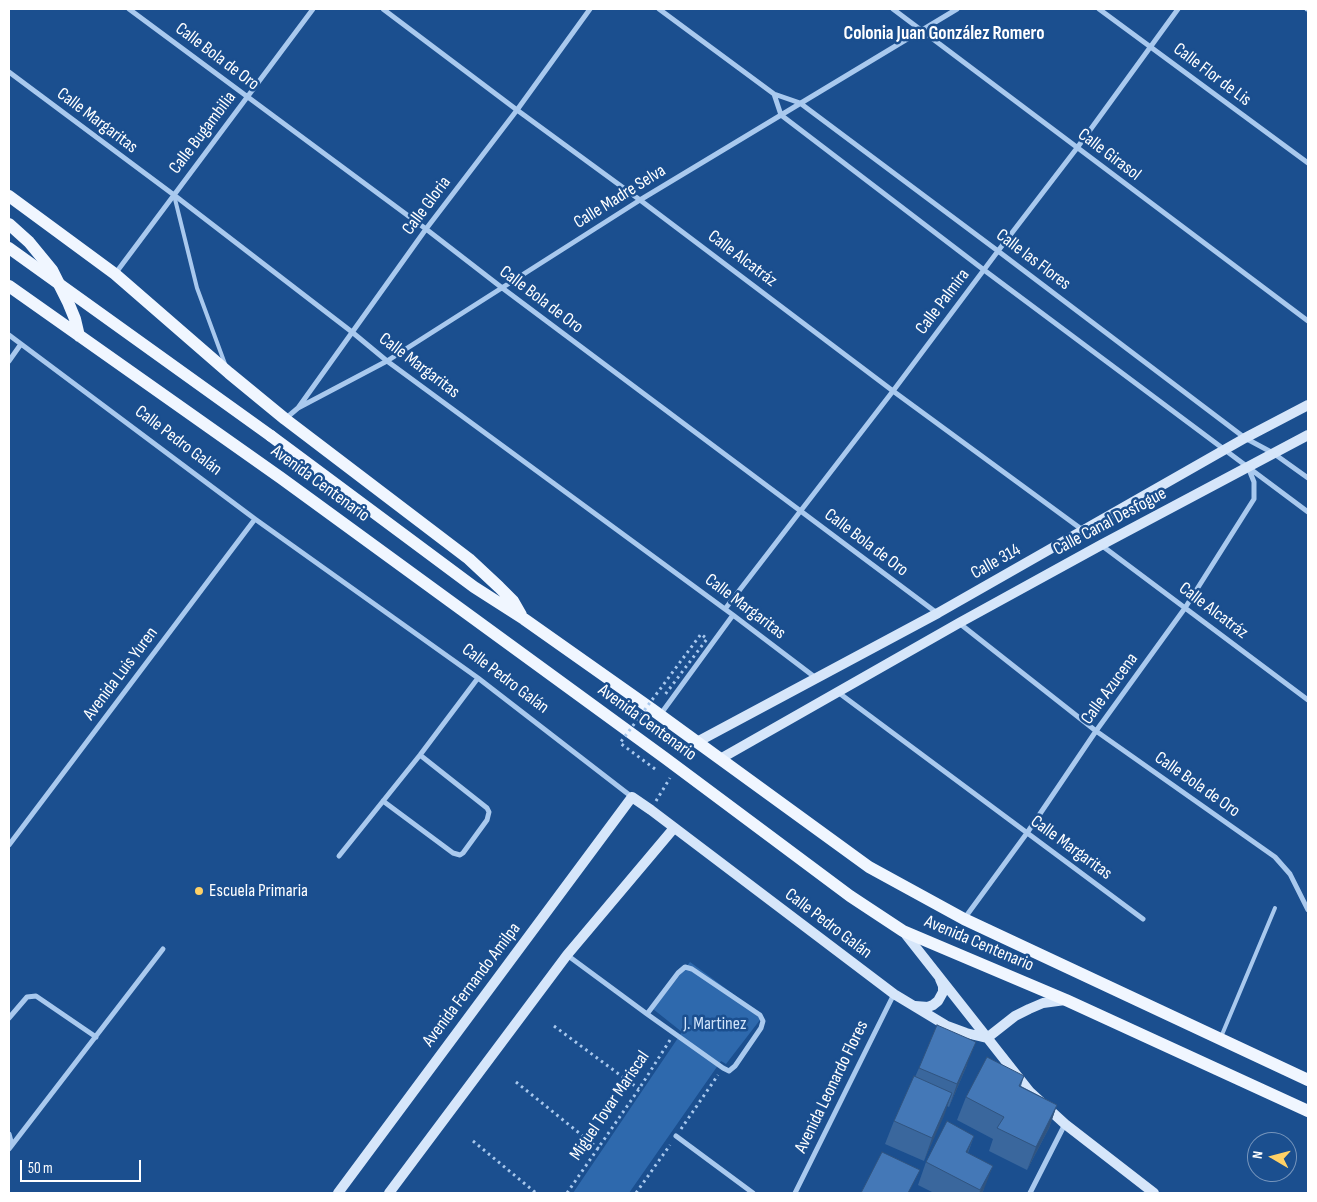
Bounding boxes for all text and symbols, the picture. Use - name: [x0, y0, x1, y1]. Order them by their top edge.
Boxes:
- street label: Calle Bola de Oro: [171, 18, 263, 96]
- district label: Colonia Juan González Romero: [844, 23, 1044, 45]
- street label: Calle Flor de Lis: [1169, 39, 1255, 111]
- street label: Calle Margaritas: [52, 84, 142, 158]
- street label: Calle Bugambilia: [165, 87, 241, 179]
- street label: Calle Girasol: [1073, 124, 1145, 186]
- street label: Calle Madre Selva: [570, 160, 670, 234]
- street label: Calle Gloria: [398, 173, 456, 239]
- street label: Calle las Flores: [991, 225, 1075, 295]
- street label: Calle Alcatráz: [703, 226, 781, 292]
- street label: Calle Bola de Oro: [495, 261, 587, 339]
- street label: Calle Palmira: [911, 265, 975, 339]
- street label: Calle Margaritas: [374, 329, 464, 403]
- street label: Calle Pedro Galán: [130, 401, 226, 481]
- street label: Avenida Centenario: [266, 441, 374, 527]
- street label: Calle Canal Desfogue: [1050, 483, 1170, 561]
- street label: Calle Bola de Oro: [820, 504, 912, 582]
- street label: Calle 314: [967, 540, 1025, 584]
- street label: Calle Margaritas: [700, 570, 790, 644]
- street label: Calle Alcatráz: [1174, 578, 1252, 644]
- street label: Avenida Luis Yuren: [79, 623, 163, 725]
- street label: Calle Pedro Galán: [457, 639, 553, 719]
- street label: Calle Azucena: [1077, 649, 1143, 729]
- street label: Avenida Centenario: [593, 680, 701, 766]
- street label: Calle Bola de Oro: [1150, 748, 1244, 822]
- street label: Calle Margaritas: [1026, 811, 1116, 885]
- place label: Escuela Primaria: [209, 880, 308, 902]
- street label: Calle Pedro Galán: [780, 884, 876, 964]
- marker: Escuela Primaria: [193, 885, 205, 897]
- street label: Avenida Centenario: [921, 911, 1037, 977]
- street label: Avenida Fernando Amilpa: [418, 919, 526, 1051]
- park label: J. Martinez: [684, 1013, 746, 1035]
- street label: Avenida Leonardo Flores: [791, 1017, 873, 1157]
- street label: Miguel Tovar Mariscal: [566, 1047, 654, 1165]
- north arrow: [1247, 1132, 1297, 1182]
- scale bar: [22, 1150, 144, 1182]
- text: N: [1249, 1150, 1267, 1160]
- text: 50 m: [28, 1159, 53, 1178]

